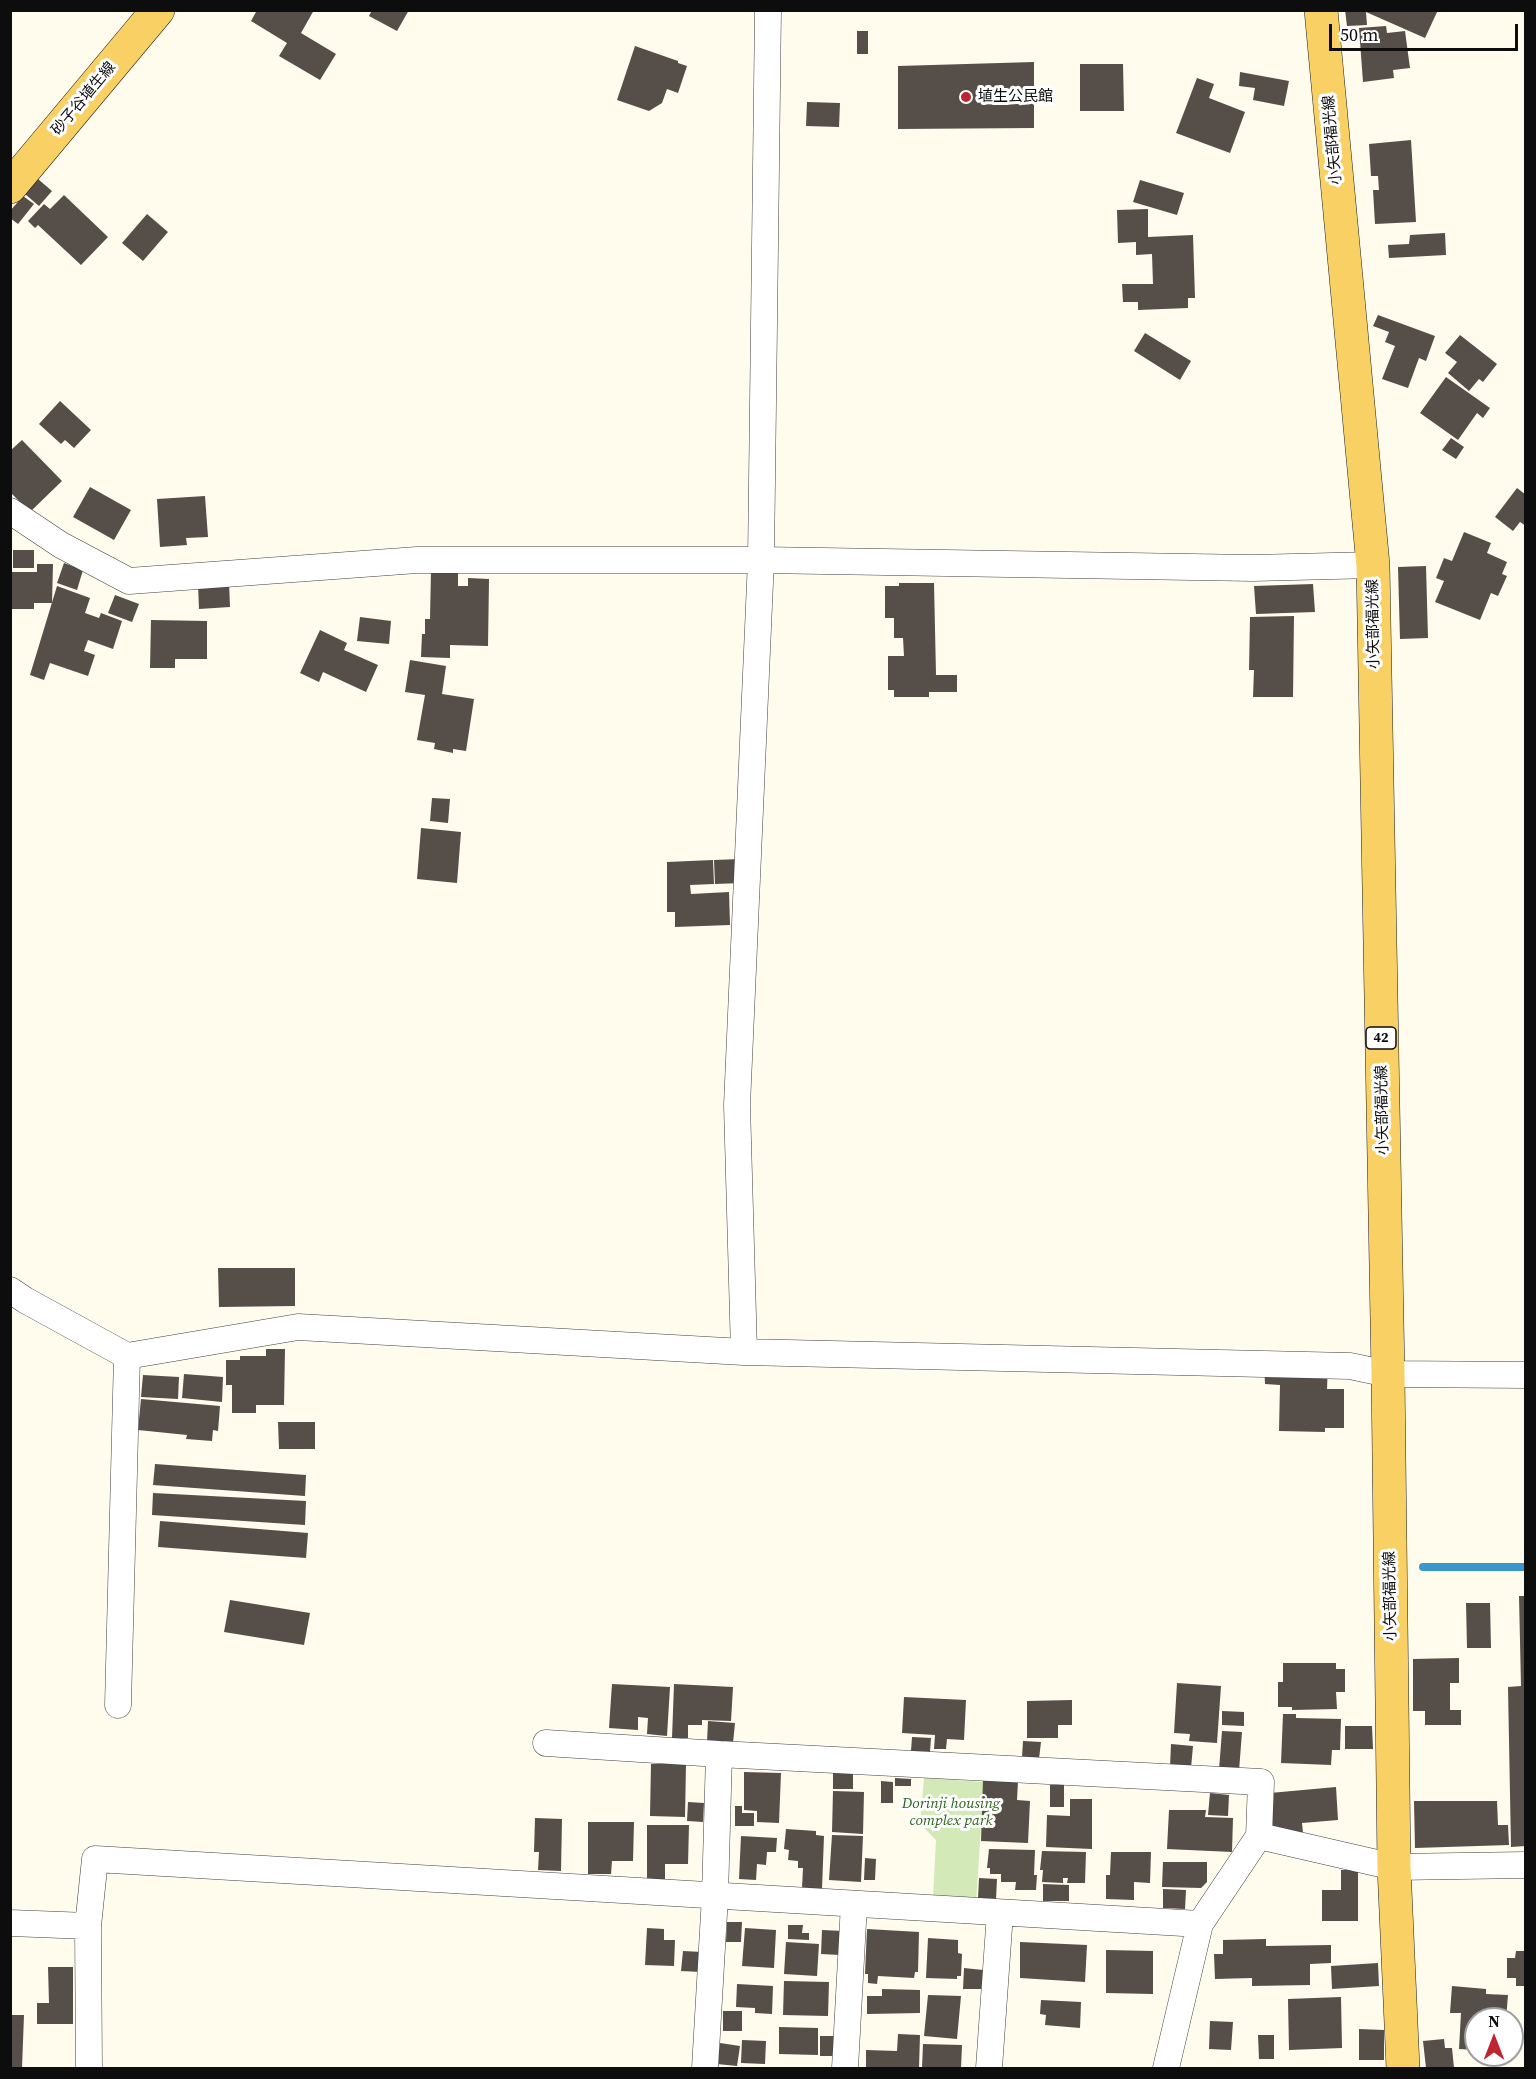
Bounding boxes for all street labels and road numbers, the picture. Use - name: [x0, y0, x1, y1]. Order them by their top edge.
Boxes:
- street label: 砂子谷埴生線: [48, 59, 120, 139]
- street label: 小矢部福光線: [1320, 94, 1346, 186]
- street label: 小矢部福光線: [1364, 579, 1384, 669]
- road number: 42: [1366, 1027, 1396, 1049]
- street label: 小矢部福光線: [1373, 1065, 1393, 1155]
- street label: 小矢部福光線: [1381, 1551, 1401, 1641]

